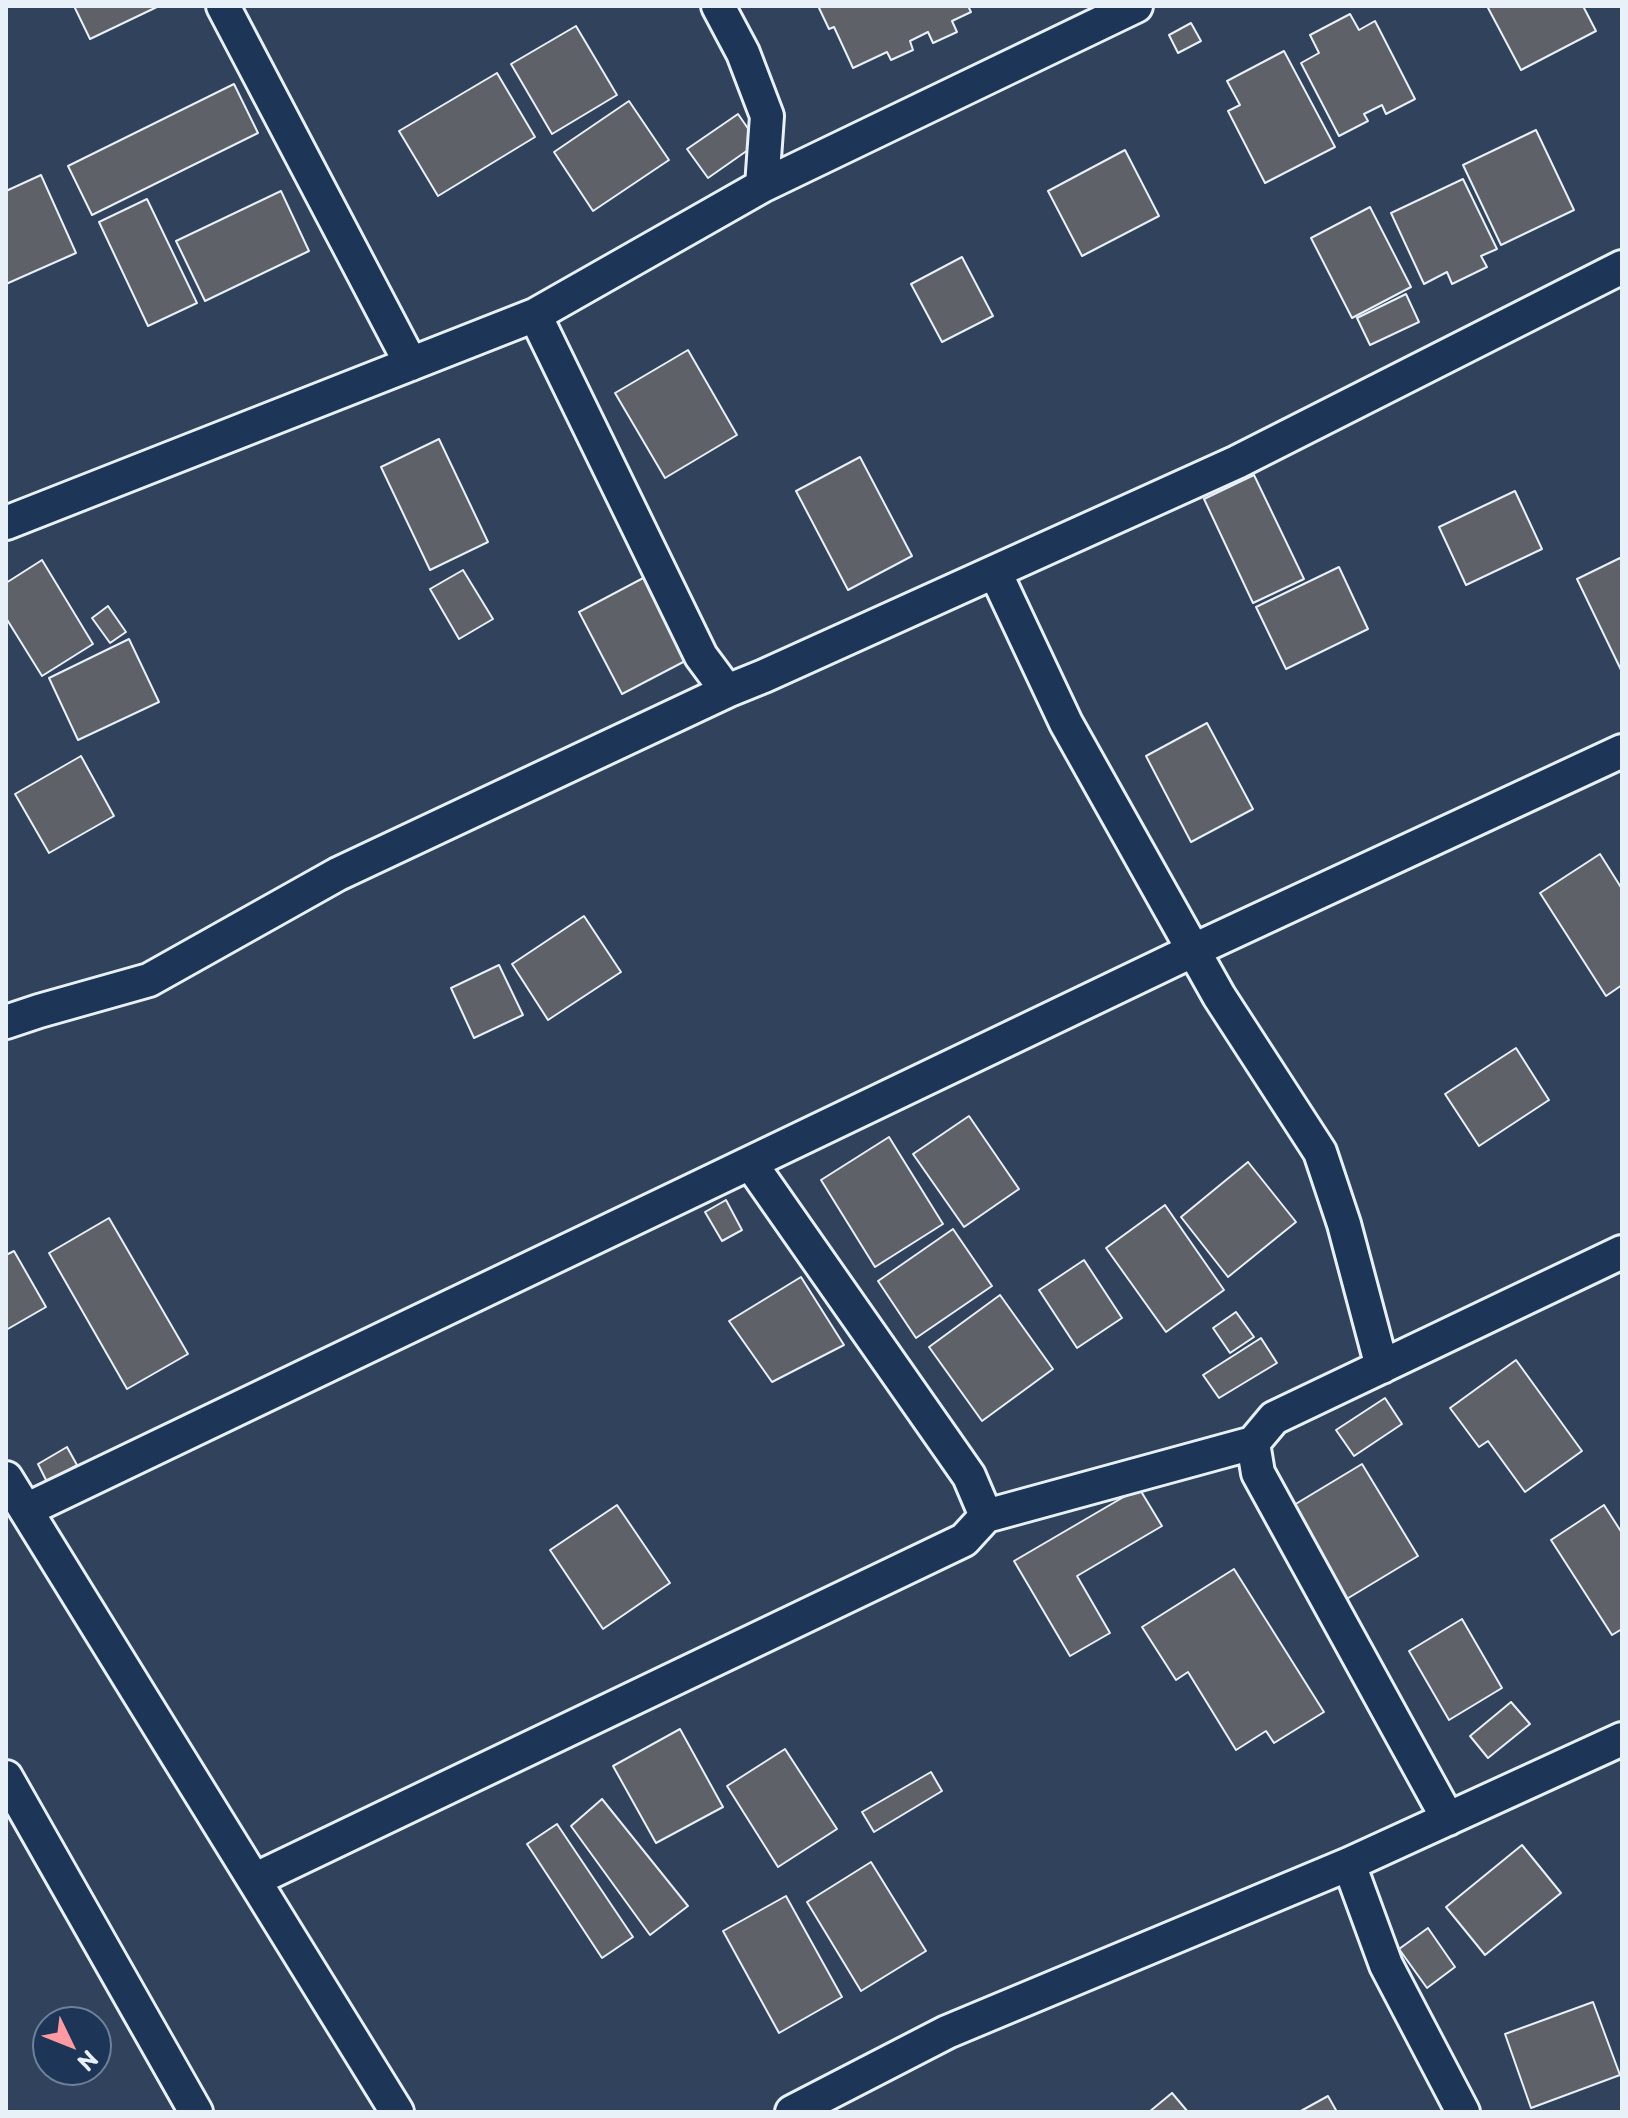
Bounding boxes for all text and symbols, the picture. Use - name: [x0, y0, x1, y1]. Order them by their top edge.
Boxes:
- north arrow: [32, 2006, 112, 2086]
- text: N: [70, 2044, 106, 2079]

